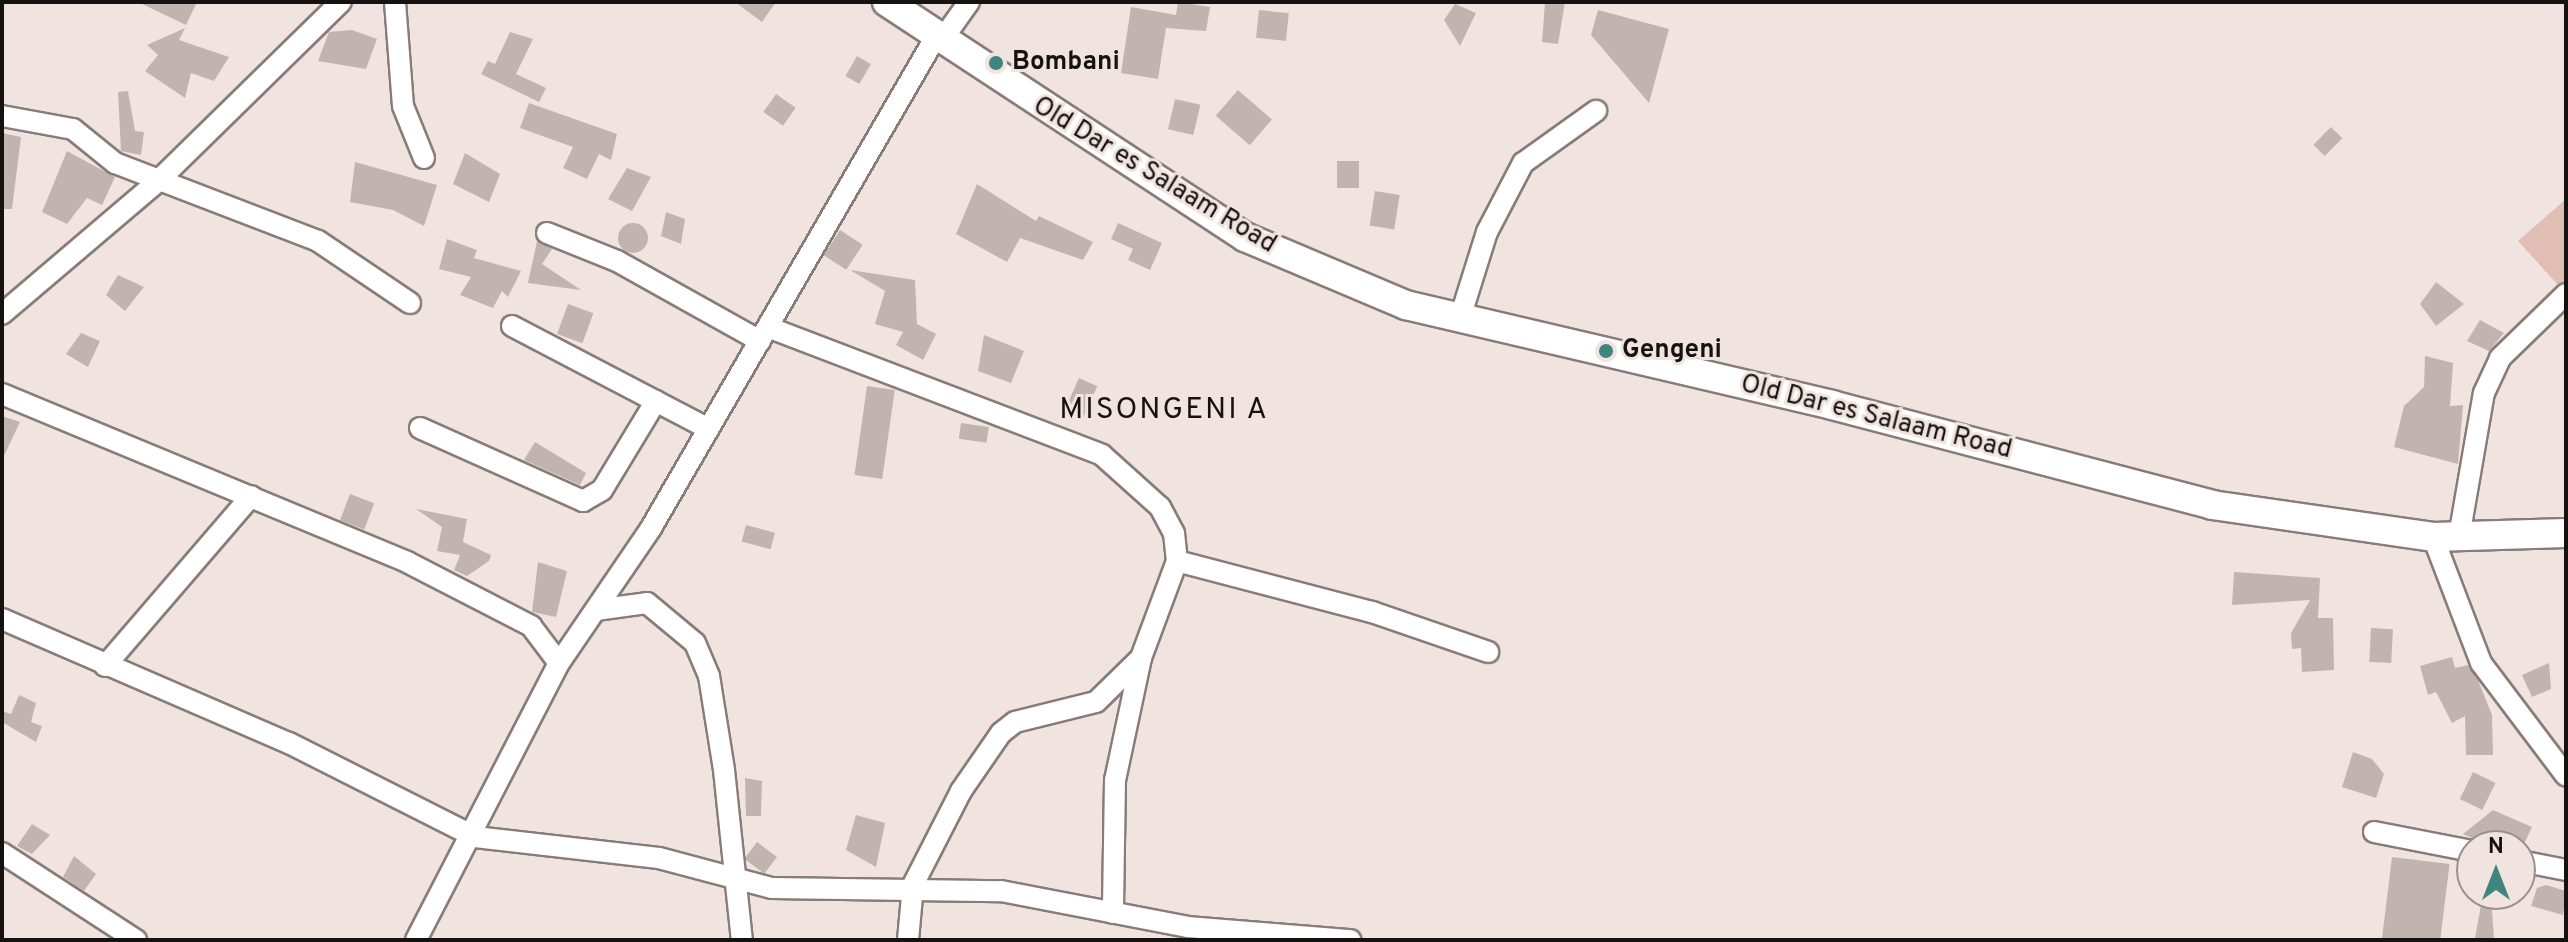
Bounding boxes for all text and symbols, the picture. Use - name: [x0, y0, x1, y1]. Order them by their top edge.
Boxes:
- place label: Bombani: [1012, 47, 1120, 79]
- marker: Bombani: [987, 54, 1005, 72]
- street label: Old Dar es Salaam Road: [1027, 91, 1281, 261]
- place label: Gengeni: [1622, 335, 1722, 367]
- marker: Gengeni: [1597, 342, 1615, 360]
- street label: Old Dar es Salaam Road: [1737, 369, 2015, 467]
- district label: MISONGENI A: [1059, 393, 1269, 429]
- north arrow: [2456, 830, 2536, 910]
- text: N: [2488, 834, 2504, 861]

